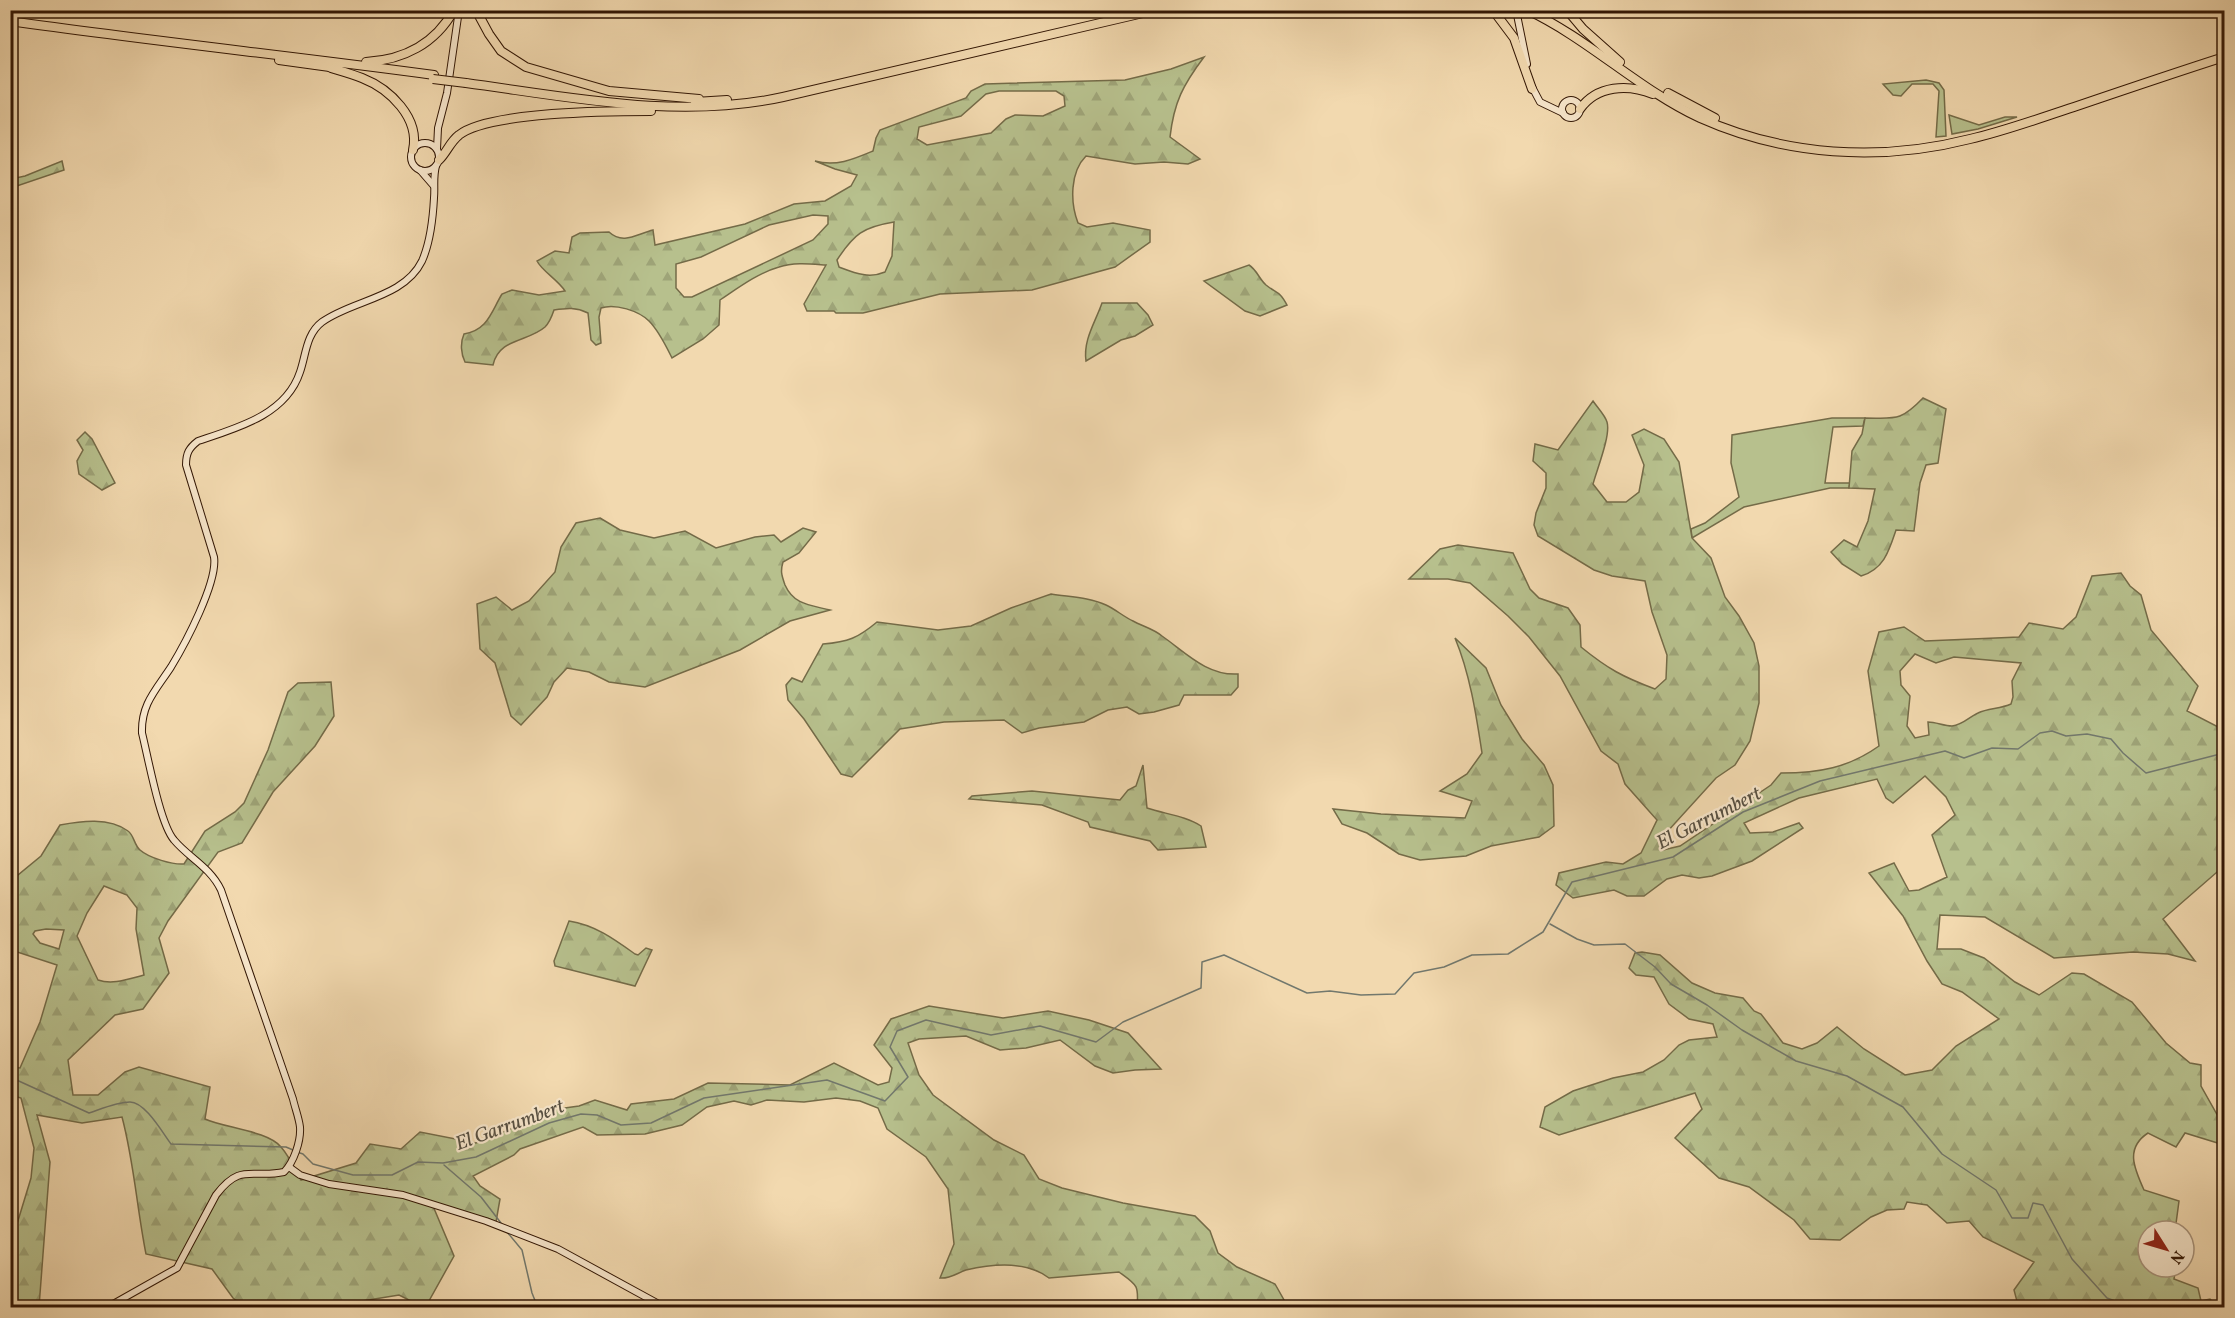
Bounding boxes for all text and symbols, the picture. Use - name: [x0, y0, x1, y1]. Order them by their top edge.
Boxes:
- water label: El Garrumbert: [1652, 780, 1767, 857]
- water label: El Garrumbert: [452, 1093, 569, 1159]
- north arrow: [2136, 1219, 2196, 1279]
- text: N: [2164, 1246, 2189, 1268]

